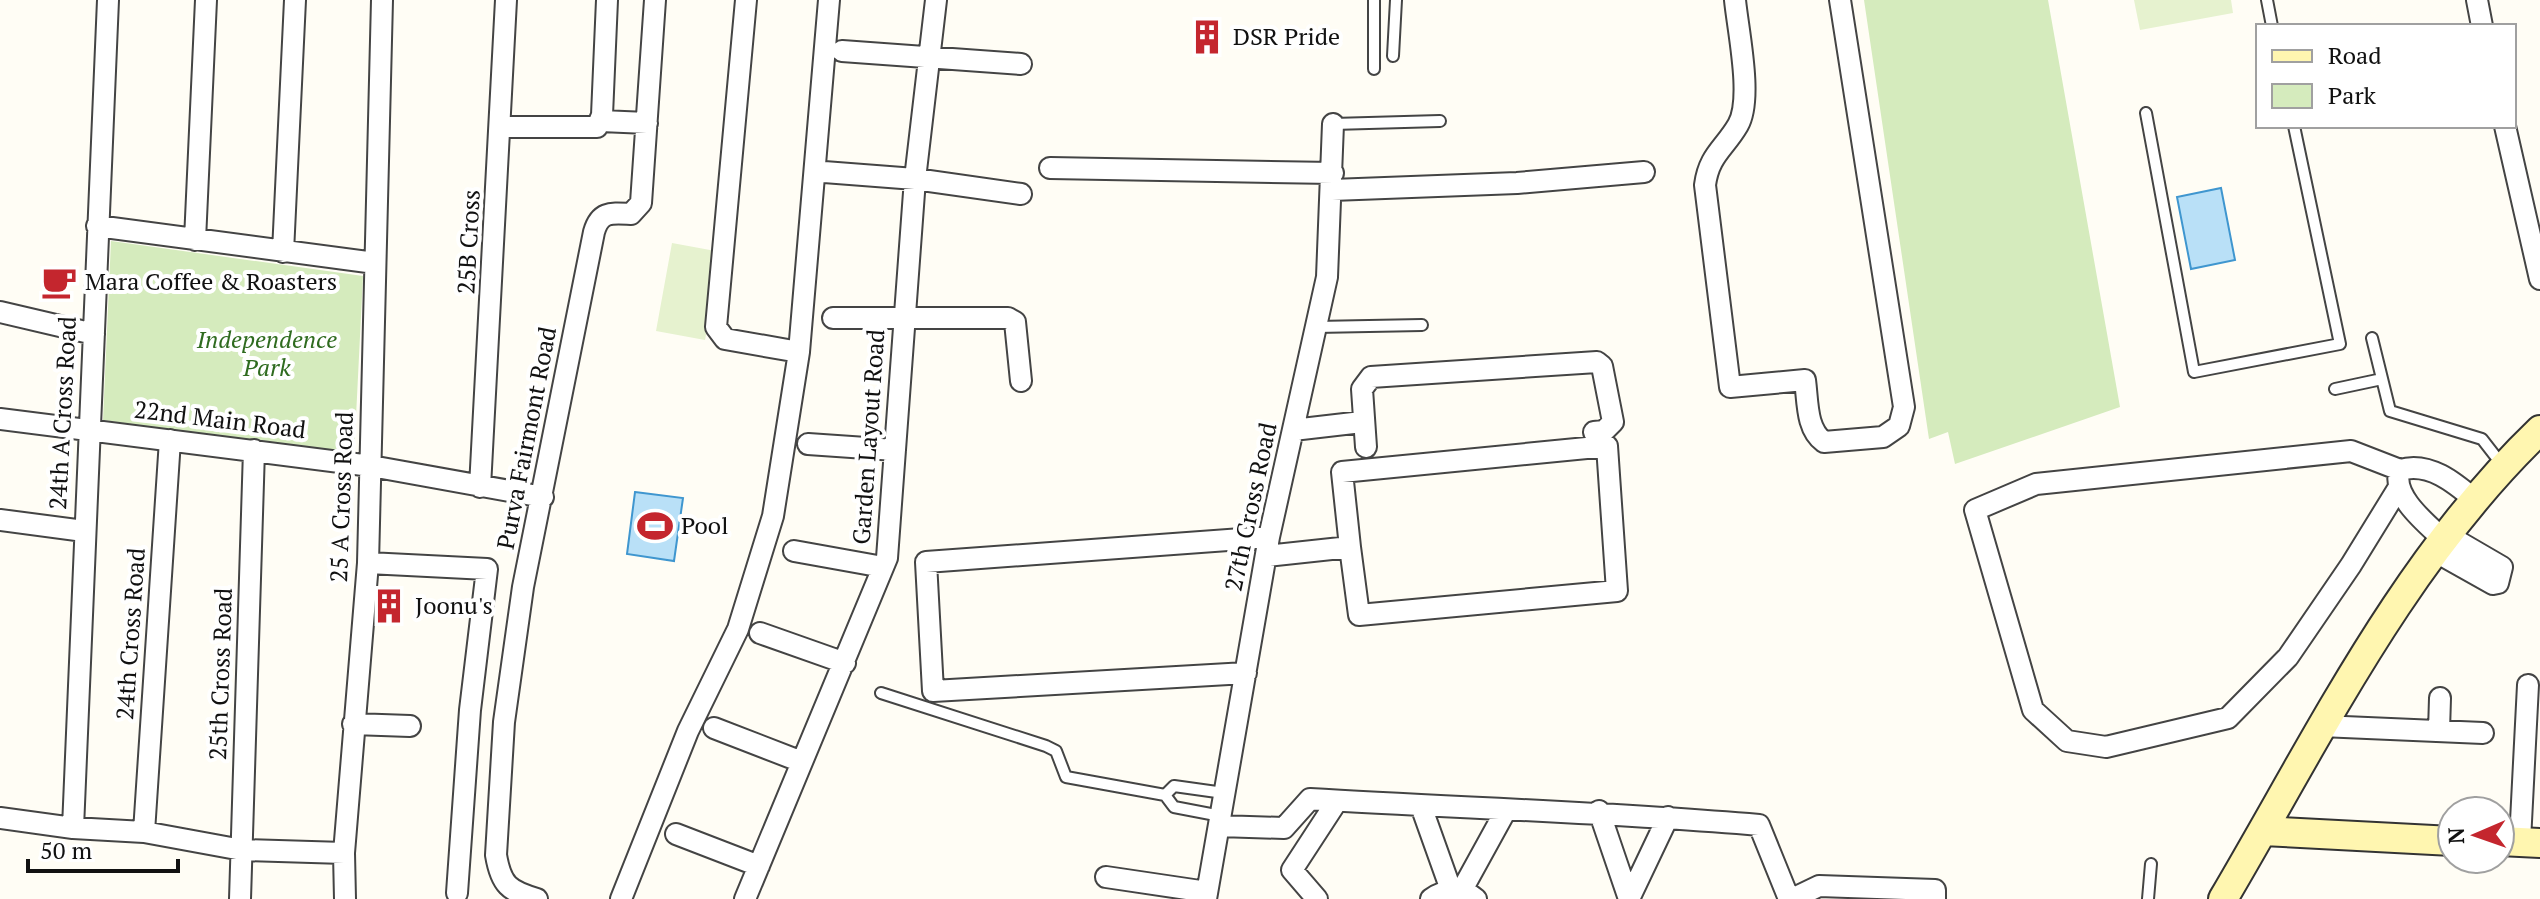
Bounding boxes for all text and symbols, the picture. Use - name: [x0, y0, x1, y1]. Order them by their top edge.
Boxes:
- building icon: DSR Pride: [1188, 18, 1226, 56]
- place label: DSR Pride: [1233, 20, 1340, 52]
- legend: [2256, 24, 2516, 128]
- text: Road: [2328, 39, 2382, 71]
- text: Park: [2328, 79, 2377, 111]
- street label: 25B Cross: [449, 189, 487, 295]
- cafe icon: Mara Coffee & Roasters: [40, 263, 78, 301]
- place label: Mara Coffee & Roasters: [85, 265, 337, 297]
- street label: 24th A Cross Road: [41, 315, 83, 511]
- park label: Independence Park: [196, 323, 337, 383]
- street label: Purva Fairmont Road: [489, 324, 563, 552]
- street label: Garden Layout Road: [845, 328, 891, 546]
- street label: 22nd Main Road: [132, 393, 308, 445]
- street label: 25 A Cross Road: [322, 411, 360, 583]
- street label: 27th Cross Road: [1217, 420, 1283, 594]
- sports icon: Pool: [636, 507, 674, 545]
- place label: Pool: [681, 509, 728, 541]
- street label: 24th Cross Road: [108, 547, 152, 721]
- street label: 25th Cross Road: [201, 587, 239, 761]
- building icon: Joonu's: [370, 587, 408, 625]
- place label: Joonu's: [415, 589, 493, 621]
- north arrow: [2436, 795, 2516, 875]
- scale bar: [28, 823, 178, 873]
- text: N: [2441, 827, 2470, 845]
- text: 50 m: [40, 834, 92, 866]

